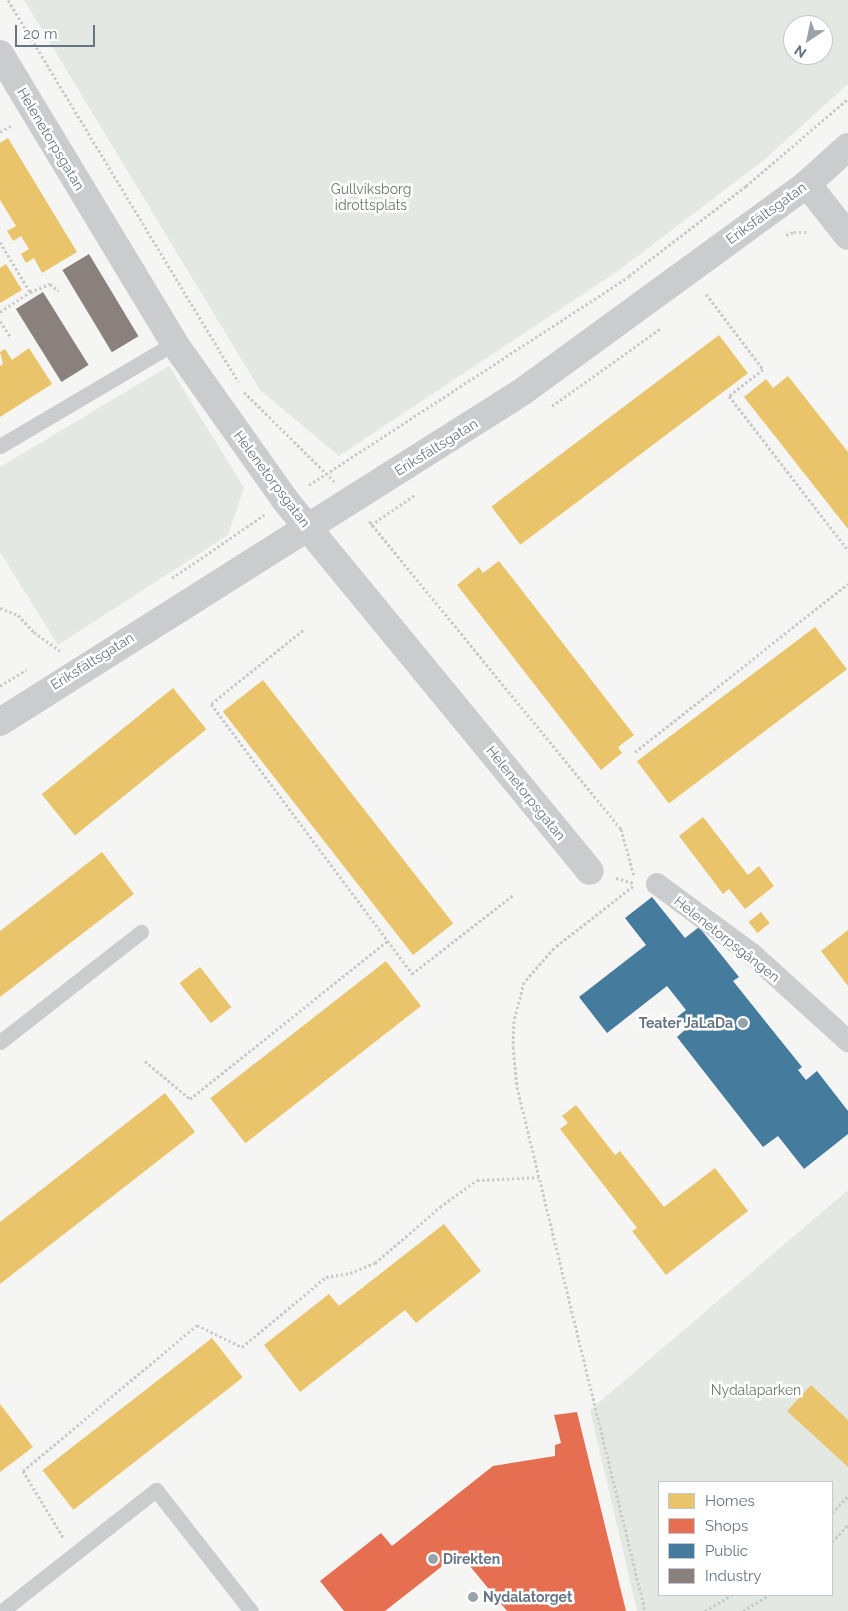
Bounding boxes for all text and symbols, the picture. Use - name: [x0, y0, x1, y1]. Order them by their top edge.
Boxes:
- scale bar: [18, 15, 98, 47]
- north arrow: [783, 15, 833, 65]
- text: 20 m: [23, 25, 58, 43]
- text: N: [791, 42, 809, 61]
- street label: Helenetorpsgatan: [14, 85, 88, 193]
- street label: Eriksfältsgatan: [723, 178, 809, 248]
- park label: Gullviksborg idrottsplats: [331, 181, 411, 213]
- street label: Eriksfältsgatan: [391, 415, 481, 479]
- street label: Helenetorpsgatan: [230, 427, 314, 531]
- street label: Eriksfältsgatan: [47, 629, 137, 693]
- street label: Helenetorpsgatan: [483, 742, 569, 844]
- street label: Helenetorpsgången: [671, 893, 783, 985]
- place label: Teater JaLaDa: [638, 1015, 733, 1031]
- marker: Teater JaLaDa: [737, 1017, 749, 1029]
- park label: Nydalaparken: [711, 1382, 801, 1398]
- legend: [658, 1481, 833, 1596]
- text: Homes: [705, 1492, 755, 1510]
- text: Shops: [705, 1517, 748, 1535]
- text: Public: [705, 1542, 748, 1560]
- place label: Direkten: [443, 1551, 500, 1567]
- marker: Direkten: [427, 1553, 439, 1565]
- text: Industry: [705, 1567, 761, 1585]
- place label: Nydalatorget: [483, 1589, 572, 1605]
- marker: Nydalatorget: [467, 1591, 479, 1603]

